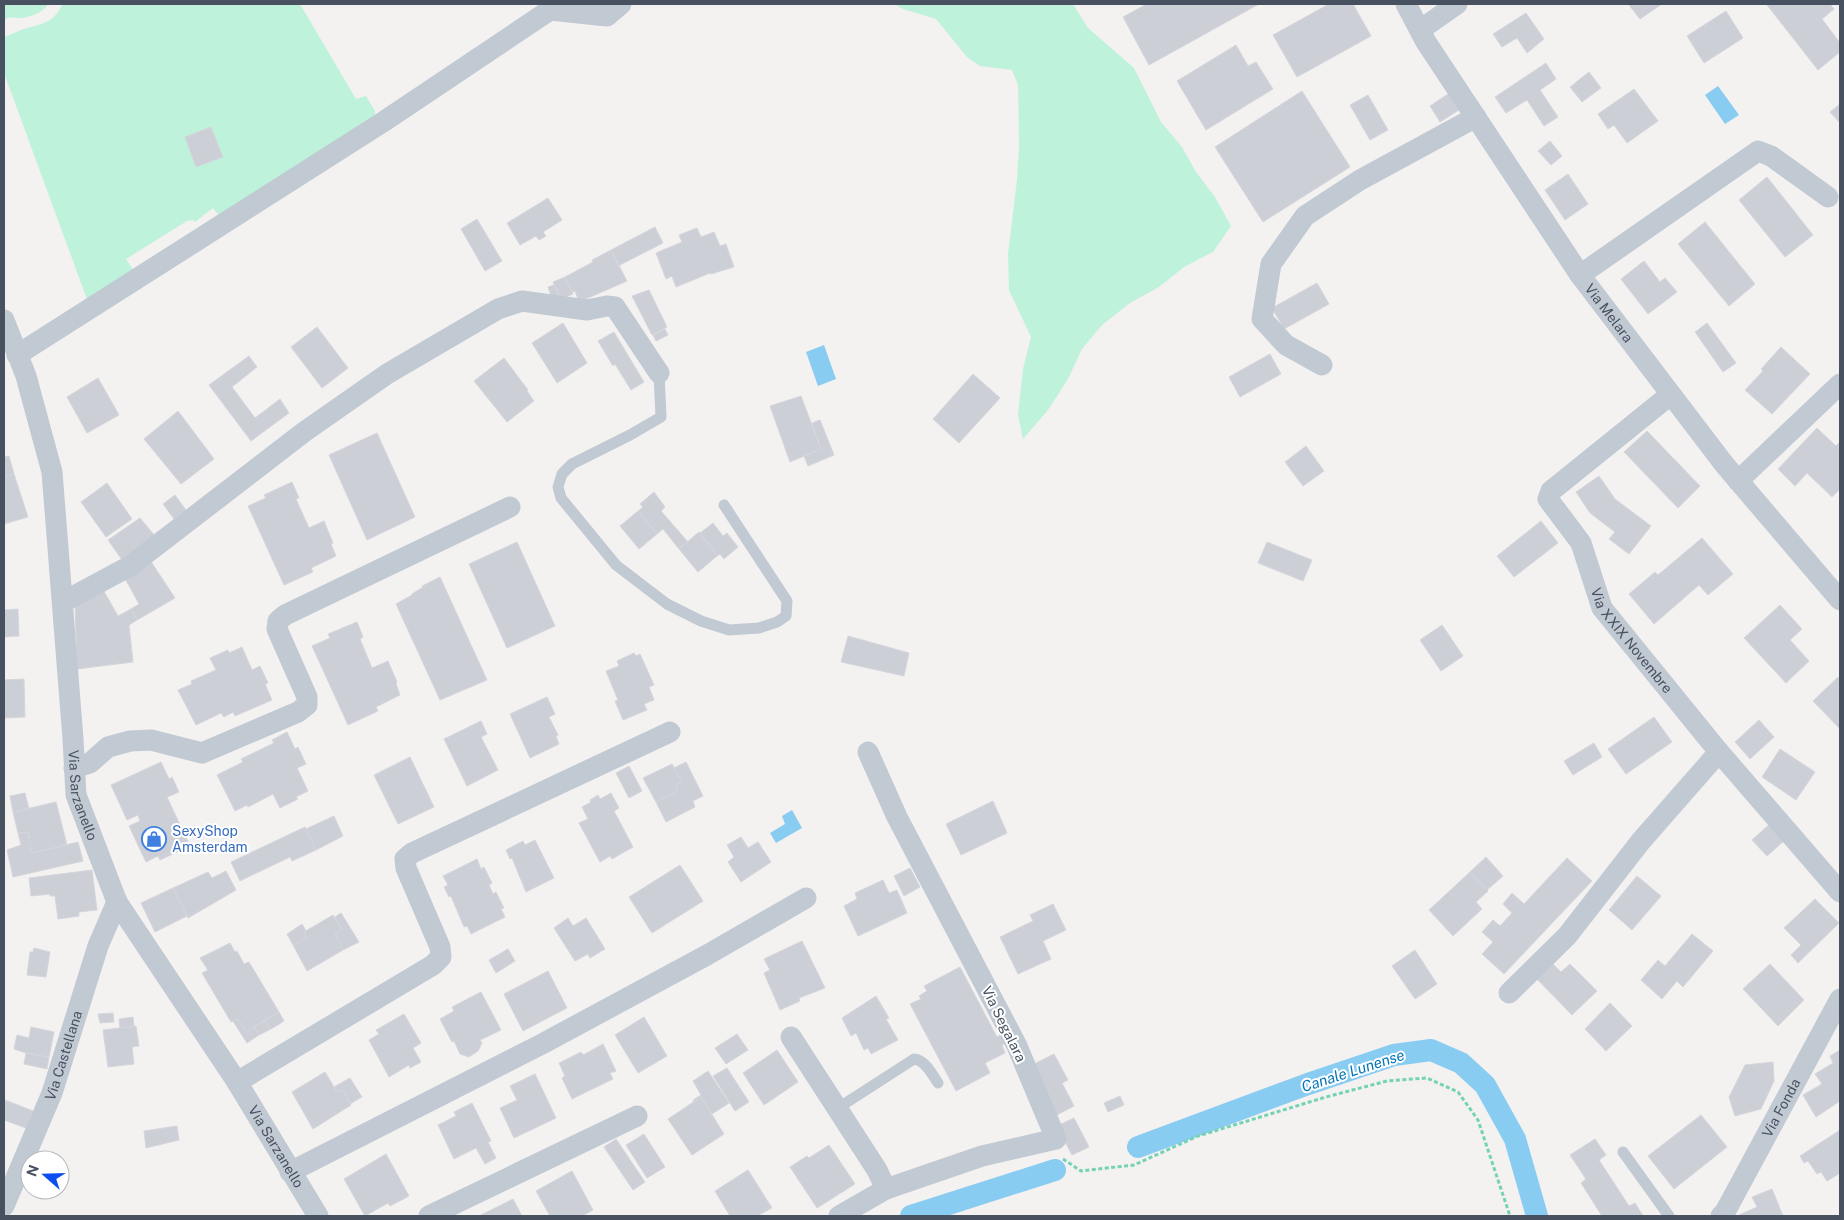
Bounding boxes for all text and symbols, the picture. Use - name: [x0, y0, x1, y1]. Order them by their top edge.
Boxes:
- street label: Via Melara: [1582, 281, 1636, 345]
- street label: Via XXIX Novembre: [1588, 586, 1676, 696]
- street label: Via Sarzanello: [66, 750, 101, 843]
- place label: SexyShop Amsterdam: [172, 823, 248, 855]
- shop icon: SexyShop Amsterdam: [141, 826, 167, 852]
- street label: Via Segalara: [979, 983, 1029, 1065]
- street label: Via Castellana: [42, 1009, 85, 1103]
- water label: Canale Lunense: [1299, 1046, 1406, 1095]
- street label: Via Fonda: [1759, 1076, 1804, 1140]
- street label: Via Sarzanello: [245, 1103, 307, 1191]
- north arrow: [20, 1150, 70, 1200]
- text: N: [23, 1163, 42, 1178]

